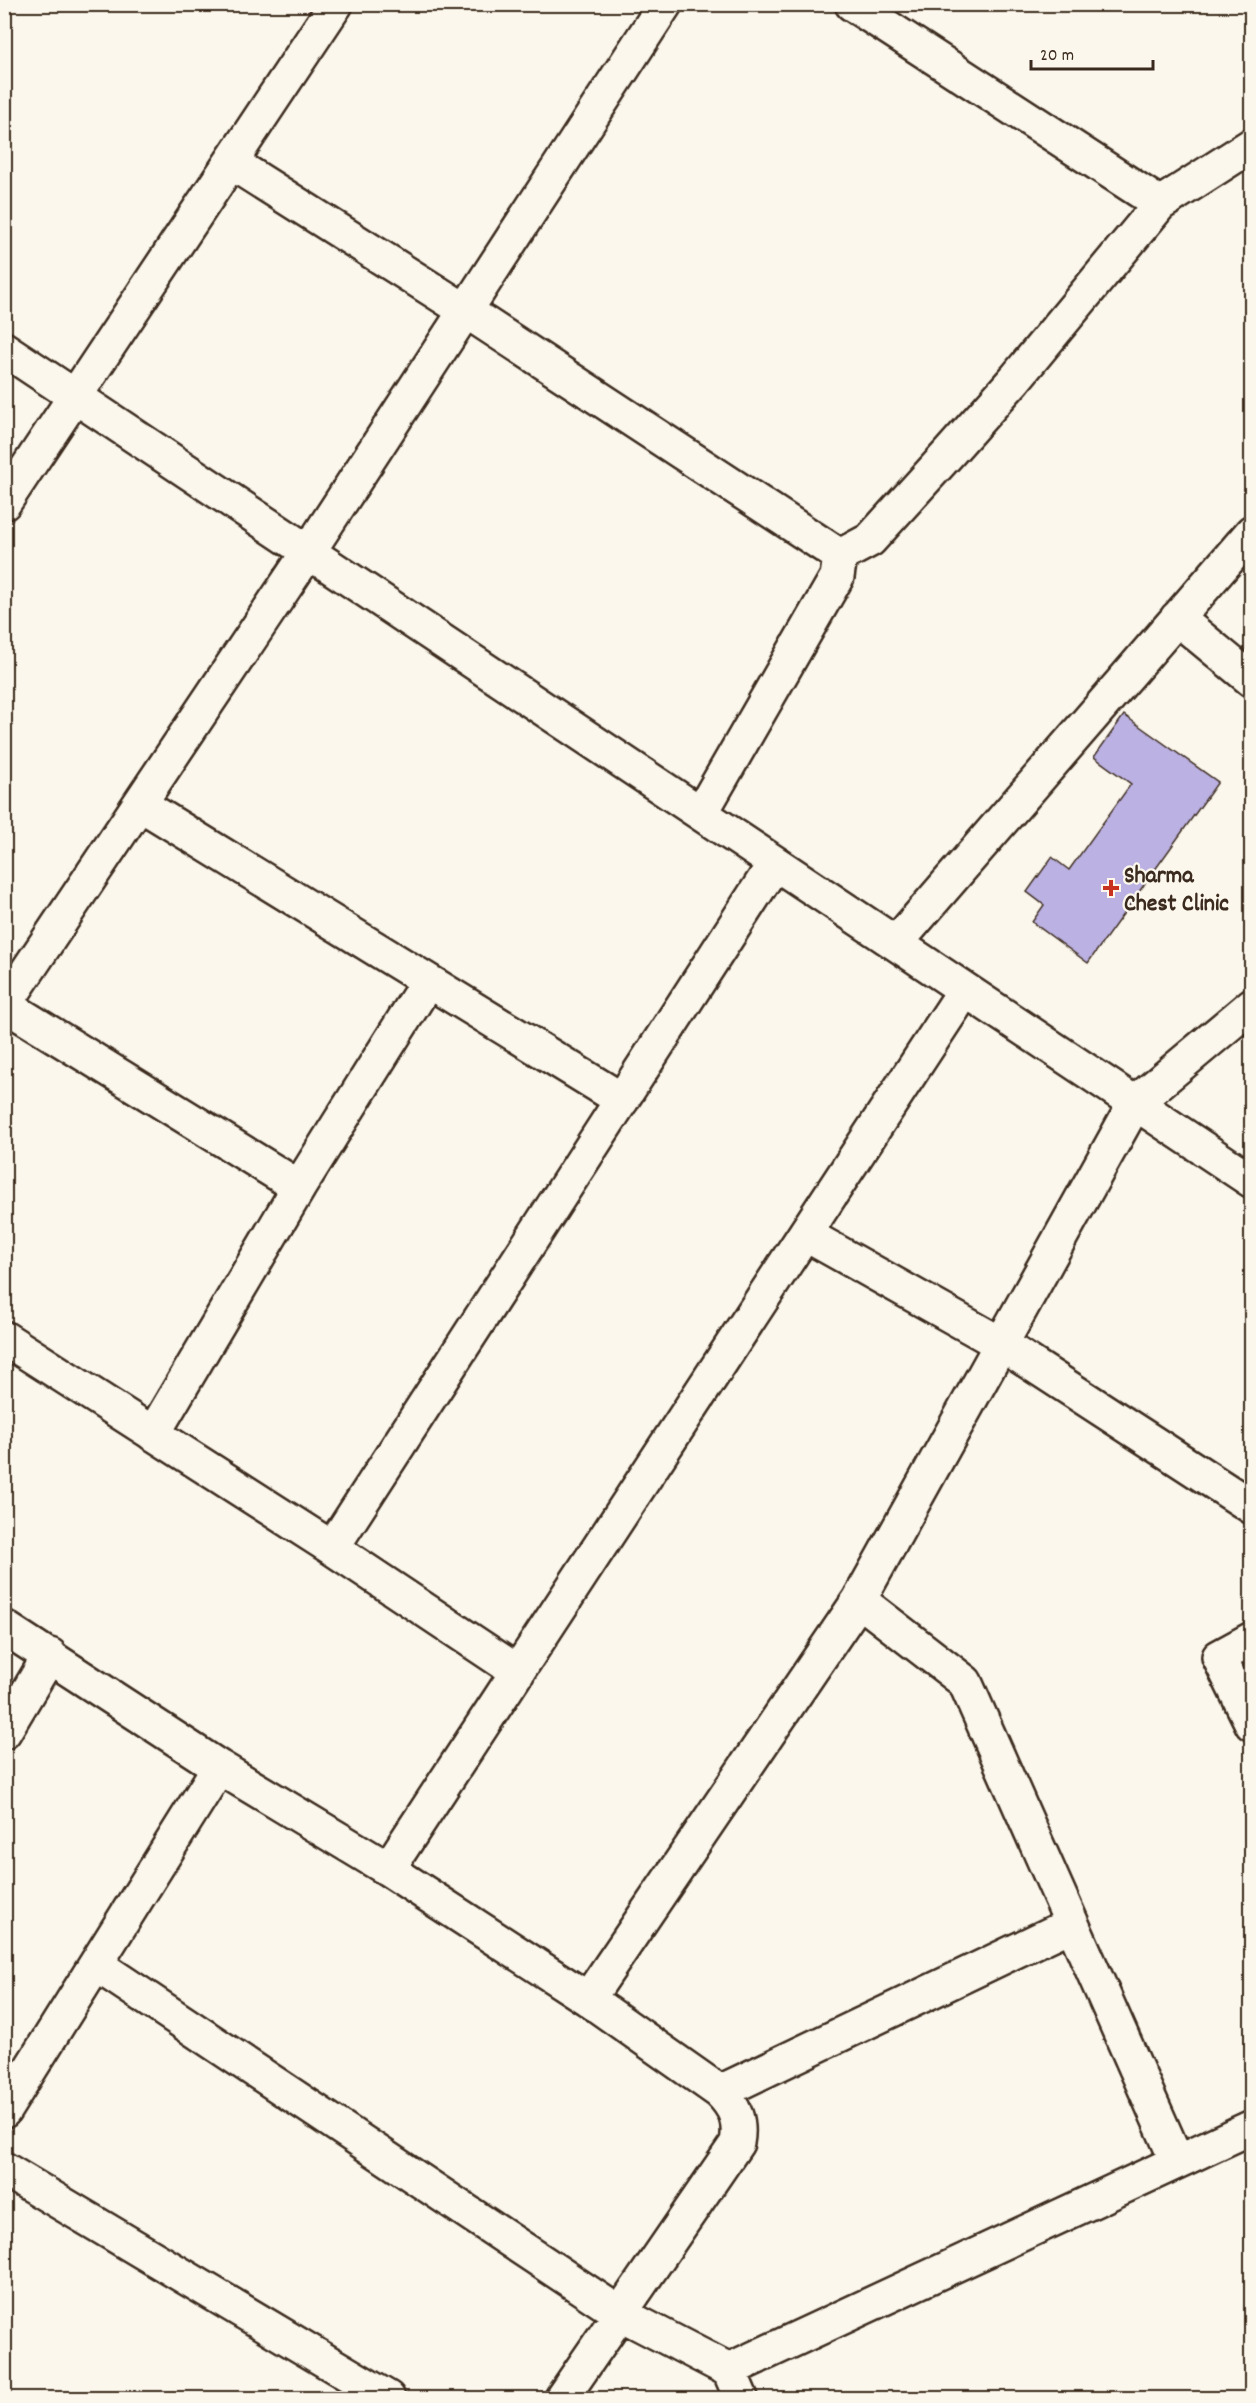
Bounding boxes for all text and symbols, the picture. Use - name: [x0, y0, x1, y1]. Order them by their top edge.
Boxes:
- scale bar: [1031, 33, 1152, 71]
- text: 20 m: [1040, 44, 1074, 69]
- place label: Sharma Chest Clinic: [1124, 860, 1229, 922]
- marker: Sharma Chest Clinic: [1102, 879, 1120, 897]

